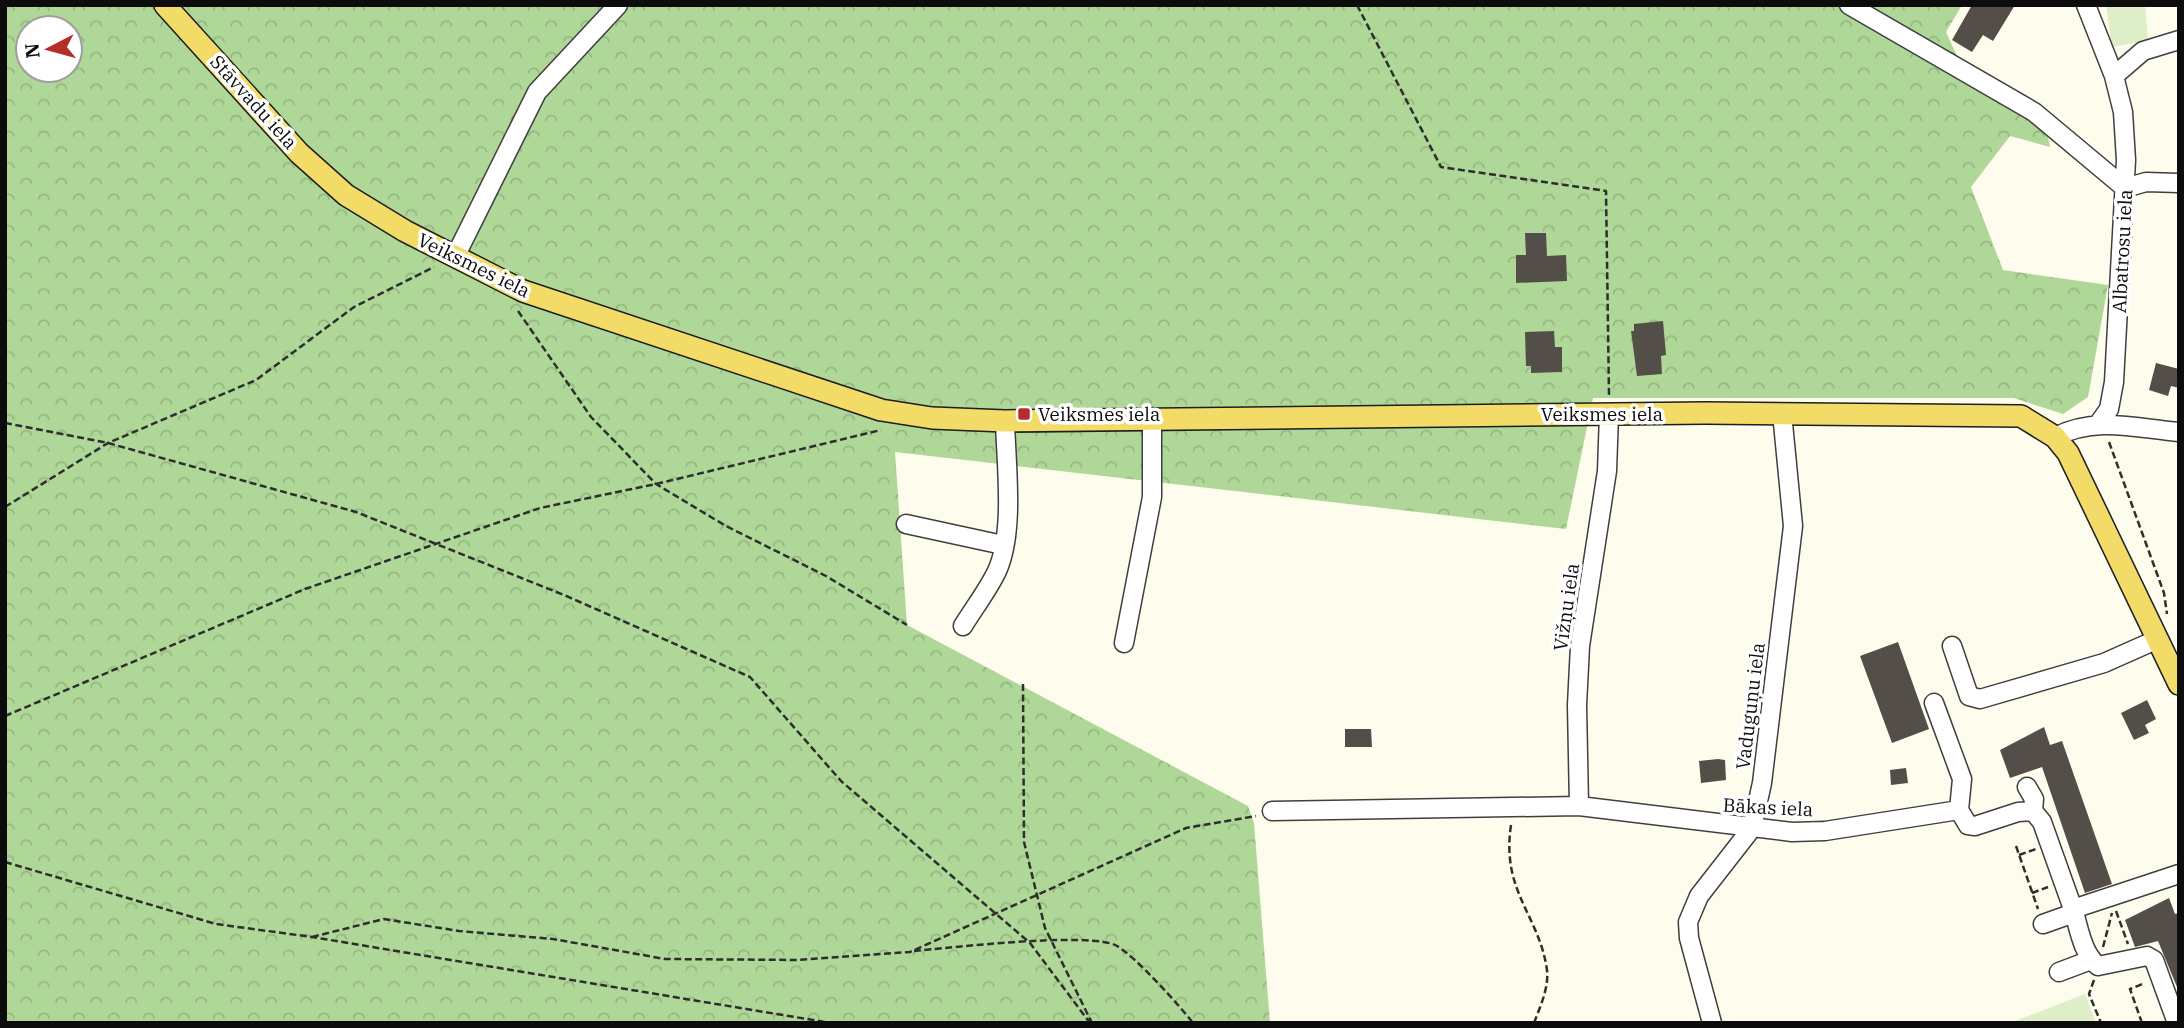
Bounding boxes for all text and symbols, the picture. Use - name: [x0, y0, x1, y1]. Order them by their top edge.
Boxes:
- north arrow: [14, 14, 84, 84]
- text: N: [19, 42, 45, 60]
- street label: Stāvvadu iela: [205, 50, 303, 154]
- street label: Albatrosu iela: [2107, 189, 2137, 313]
- street label: Veiksmes iela: [414, 227, 534, 303]
- place label: Veiksmes iela: [1038, 402, 1160, 426]
- street label: Veiksmes iela: [1541, 402, 1663, 426]
- marker: Veiksmes iela: [1016, 406, 1032, 422]
- street label: Vižņu iela: [1548, 562, 1584, 652]
- street label: Vaduguņu iela: [1730, 641, 1770, 771]
- street label: Bākas iela: [1722, 793, 1814, 821]

